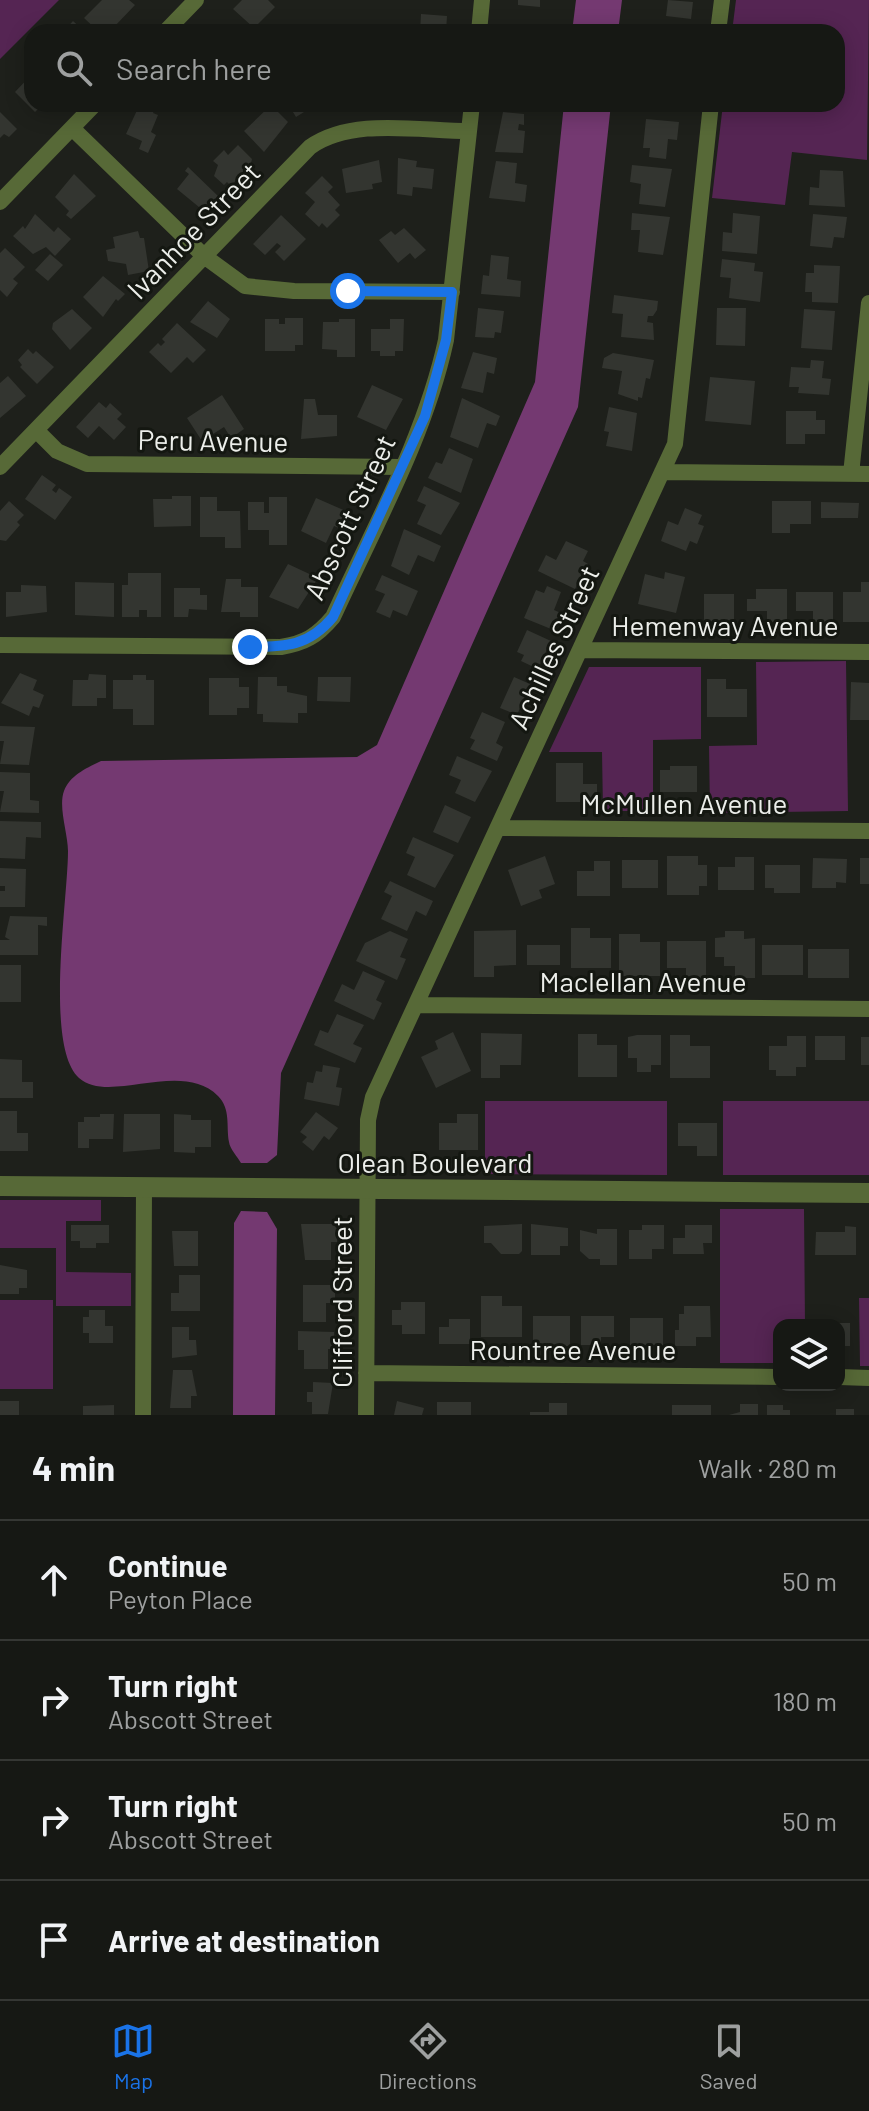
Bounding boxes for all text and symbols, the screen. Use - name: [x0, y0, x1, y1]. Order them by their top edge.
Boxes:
- search box: [24, 24, 845, 112]
- icon: search: [52, 46, 96, 90]
- text: Search here: [116, 50, 272, 86]
- street label: Ivanhoe Street: [119, 155, 267, 305]
- route start: [330, 273, 366, 309]
- street label: Peru Avenue: [137, 422, 289, 458]
- street label: Abscott Street: [296, 429, 402, 605]
- street label: Achilles Street: [500, 560, 606, 734]
- street label: Hemenway Avenue: [611, 608, 839, 642]
- route end: [232, 629, 268, 665]
- street label: McMullen Avenue: [580, 786, 788, 820]
- street label: Maclellan Avenue: [539, 964, 747, 998]
- street label: Olean Boulevard: [337, 1145, 533, 1179]
- street label: Clifford Street: [324, 1216, 358, 1388]
- map controls: [773, 1319, 845, 1391]
- button: layers: [773, 1319, 845, 1391]
- street label: Rountree Avenue: [469, 1332, 677, 1366]
- text: 4 min: [32, 1447, 115, 1488]
- text: Walk · 280 m: [698, 1452, 837, 1483]
- text: Continue: [108, 1547, 228, 1583]
- icon: ahead: [32, 1558, 76, 1602]
- text: 50 m: [782, 1565, 837, 1596]
- text: Peyton Place: [108, 1583, 253, 1614]
- text: Turn right: [108, 1667, 238, 1703]
- icon: right: [32, 1678, 76, 1722]
- text: 180 m: [773, 1685, 837, 1716]
- text: Abscott Street: [108, 1703, 273, 1734]
- text: Turn right: [108, 1787, 238, 1823]
- icon: right: [32, 1798, 76, 1842]
- text: 50 m: [782, 1805, 837, 1836]
- text: Abscott Street: [108, 1823, 273, 1854]
- icon: arrive: [32, 1918, 76, 1962]
- text: Arrive at destination: [108, 1922, 380, 1958]
- tab: Map: [111, 2019, 155, 2093]
- tab: Directions: [378, 2019, 477, 2093]
- tab: Saved: [700, 2019, 757, 2093]

